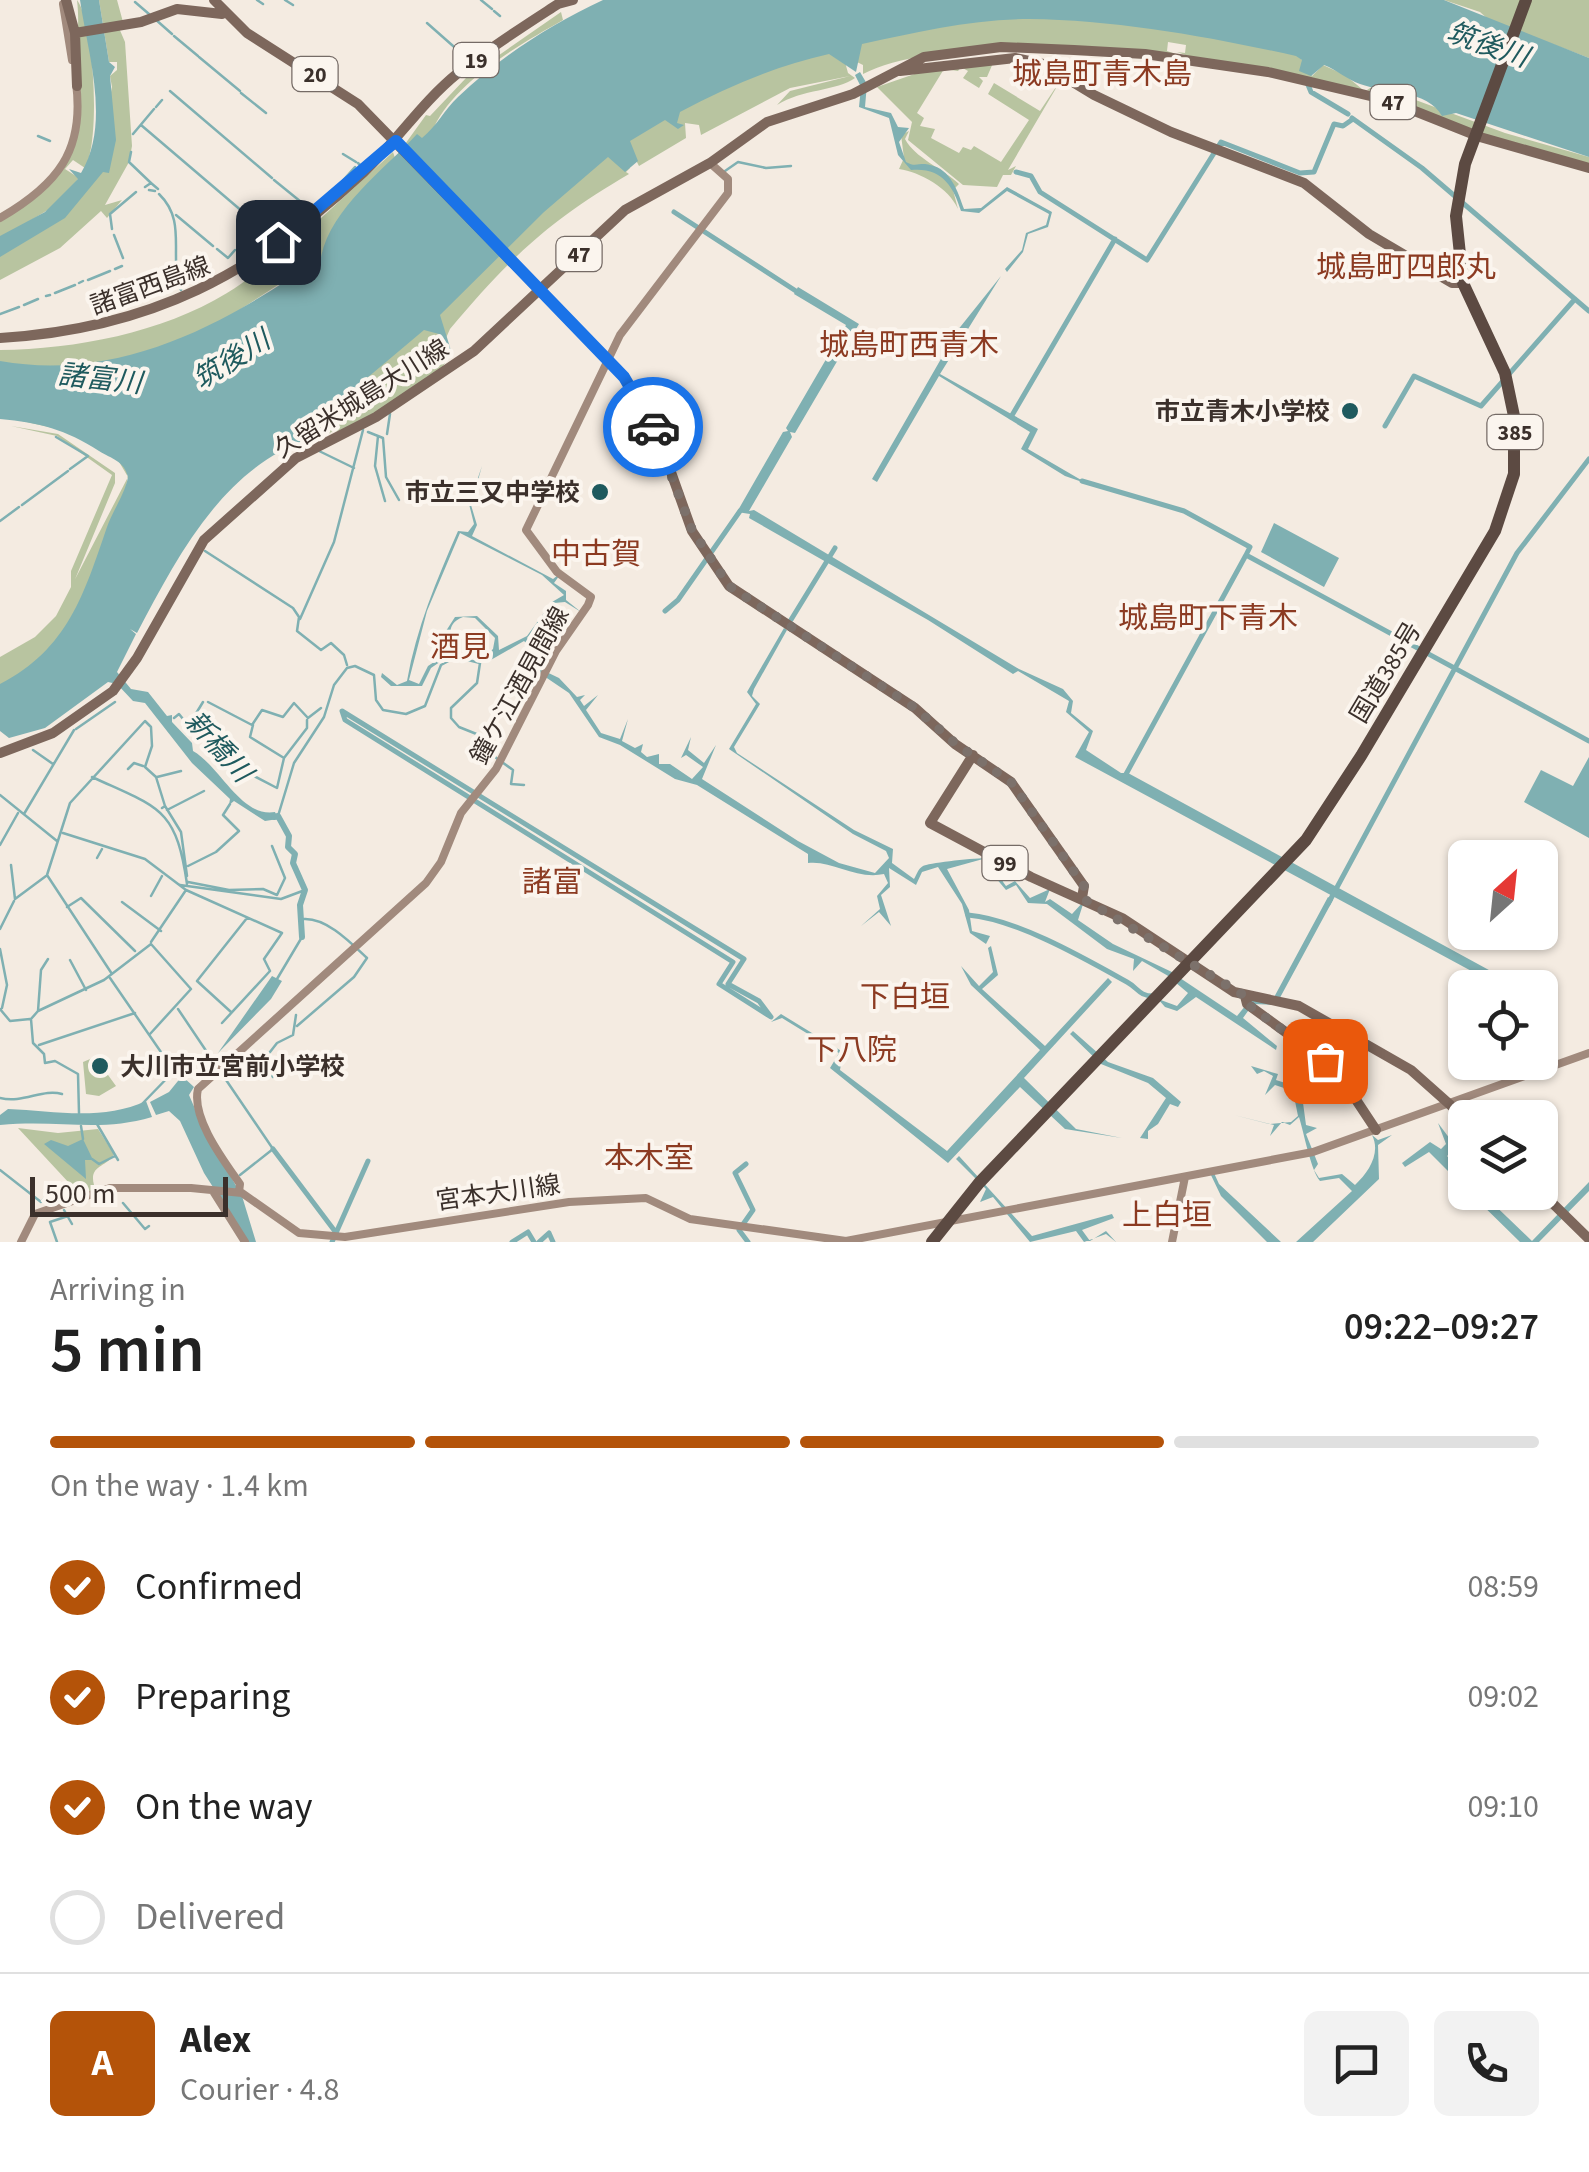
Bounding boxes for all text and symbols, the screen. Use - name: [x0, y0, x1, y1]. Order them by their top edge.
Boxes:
- water label: 筑後川: [1441, 12, 1537, 79]
- road number: 19: [454, 43, 498, 77]
- district label: 城島町青木島: [1012, 53, 1192, 96]
- road number: 20: [292, 57, 338, 91]
- road number: 47: [1370, 85, 1416, 119]
- pin: [236, 200, 321, 285]
- icon: home: [251, 215, 306, 270]
- road number: 47: [556, 237, 602, 271]
- district label: 城島町四郎丸: [1316, 246, 1496, 289]
- street label: 諸富西島線: [85, 248, 215, 324]
- water label: 筑後川: [185, 319, 280, 399]
- district label: 城島町西青木: [819, 324, 999, 367]
- street label: 久留米城島大川線: [267, 331, 456, 467]
- water label: 諸富川: [56, 355, 147, 404]
- courier: [603, 377, 703, 477]
- place label: 市立青木小学校: [1155, 394, 1330, 430]
- icon: car: [626, 400, 681, 455]
- marker: 市立青木小学校: [1339, 400, 1361, 422]
- road number: 385: [1488, 415, 1542, 449]
- place label: 市立三又中学校: [405, 475, 580, 511]
- marker: 市立三又中学校: [589, 481, 611, 503]
- district label: 中古賀: [551, 533, 641, 576]
- district label: 城島町下青木: [1118, 597, 1298, 640]
- street label: 鐘ケ江酒見間線: [462, 600, 578, 771]
- street label: 国道385号: [1342, 615, 1430, 730]
- district label: 酒見: [430, 626, 490, 669]
- water label: 新橋川: [175, 702, 263, 793]
- north arrow: [1448, 840, 1558, 950]
- map controls: [1448, 840, 1558, 1210]
- road number: 99: [982, 846, 1028, 880]
- district label: 諸富: [522, 861, 582, 904]
- button: locate: [1448, 970, 1558, 1080]
- district label: 下白垣: [860, 976, 950, 1019]
- pin: [1283, 1019, 1368, 1104]
- district label: 下八院: [807, 1029, 897, 1072]
- icon: bag: [1298, 1034, 1353, 1089]
- place label: 大川市立宮前小学校: [120, 1049, 345, 1085]
- marker: 大川市立宮前小学校: [89, 1055, 111, 1077]
- button: layers: [1448, 1100, 1558, 1210]
- district label: 本木室: [604, 1137, 694, 1180]
- street label: 宮本大川線: [434, 1166, 563, 1220]
- scale bar: [30, 1172, 228, 1216]
- text: 500 m: [45, 1174, 116, 1214]
- district label: 上白垣: [1122, 1194, 1212, 1237]
- text: Arriving in: [50, 1267, 186, 1313]
- text: 09:22–09:27: [1344, 1300, 1539, 1354]
- text: 5 min: [50, 1304, 205, 1397]
- text: On the way · 1.4 km: [50, 1463, 309, 1509]
- icon: check: [50, 1560, 105, 1615]
- text: Confirmed: [135, 1560, 303, 1614]
- text: 08:59: [1467, 1564, 1539, 1610]
- icon: check: [50, 1670, 105, 1725]
- text: Preparing: [135, 1670, 290, 1724]
- text: 09:02: [1467, 1674, 1539, 1720]
- icon: check: [50, 1780, 105, 1835]
- text: On the way: [135, 1780, 312, 1834]
- text: 09:10: [1467, 1784, 1539, 1830]
- text: Delivered: [135, 1890, 285, 1944]
- button: chat: [1304, 2011, 1409, 2116]
- button: phone: [1434, 2011, 1539, 2116]
- text: Alex: [180, 2013, 251, 2067]
- text: A: [92, 2036, 113, 2090]
- text: Courier · 4.8: [180, 2067, 340, 2113]

